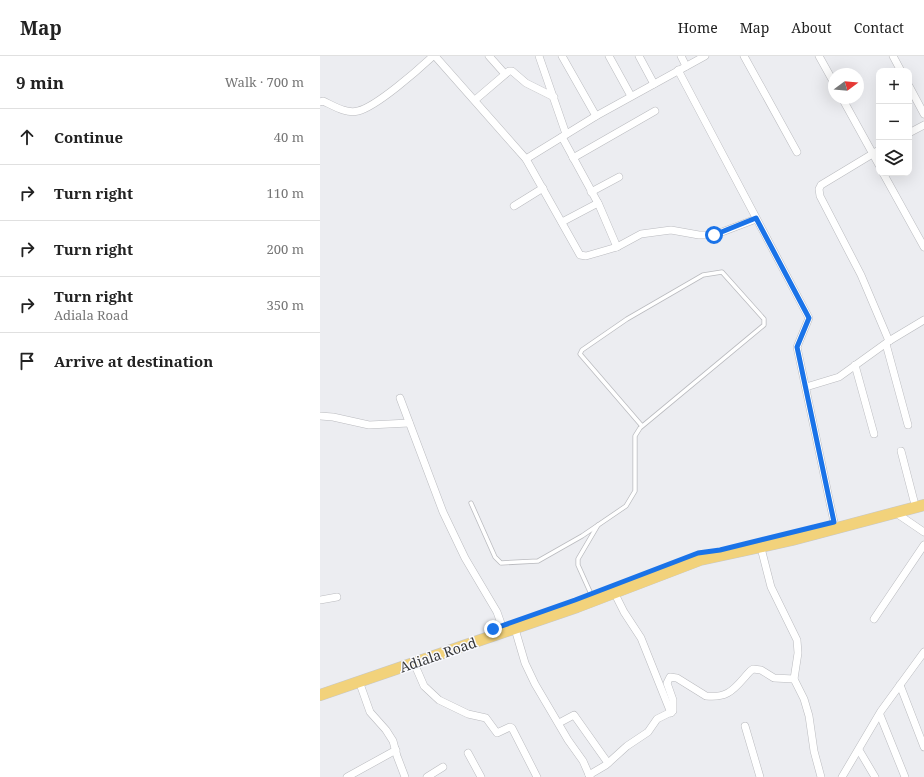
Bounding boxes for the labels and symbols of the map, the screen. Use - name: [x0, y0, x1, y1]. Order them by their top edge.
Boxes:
- north arrow: [828, 68, 864, 104]
- route start: [705, 226, 723, 244]
- route end: [484, 620, 502, 638]
- street label: Adiala Road: [397, 632, 479, 677]

